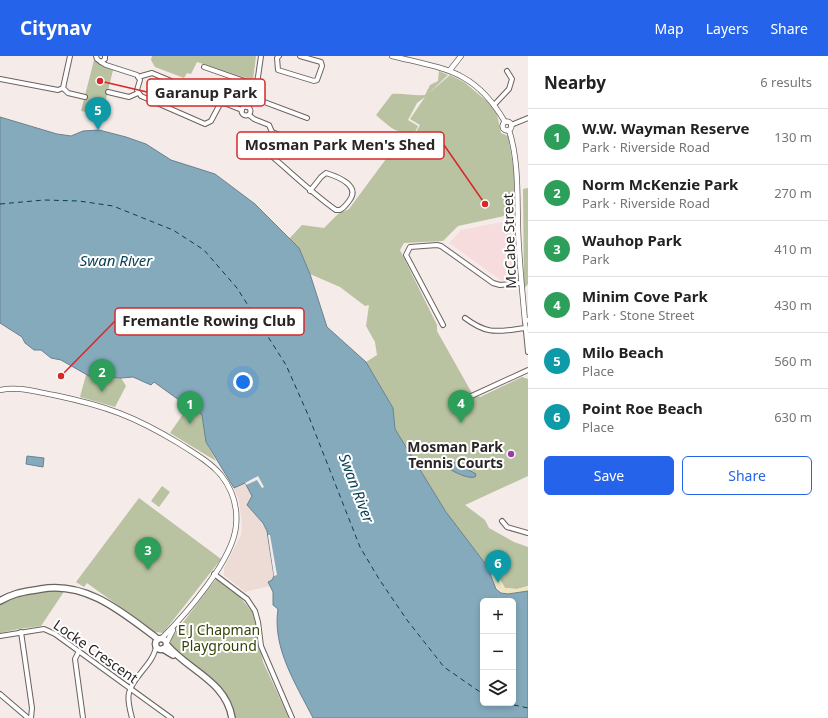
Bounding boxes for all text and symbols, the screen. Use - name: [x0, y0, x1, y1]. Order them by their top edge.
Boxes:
- text: Citynav: [20, 15, 92, 41]
- text: Map: [655, 19, 684, 38]
- text: Layers: [706, 19, 748, 38]
- text: Share: [770, 19, 808, 38]
- text: Nearby: [544, 71, 606, 94]
- text: 6 results: [760, 73, 812, 91]
- callout: Garanup Park: [147, 79, 265, 106]
- text: Garanup Park: [155, 82, 258, 102]
- pin: 5: [85, 97, 111, 130]
- text: W.W. Wayman Reserve: [582, 118, 749, 138]
- text: 1: [553, 128, 561, 146]
- text: 130 m: [774, 128, 812, 146]
- callout: Mosman Park Men's Shed: [237, 132, 444, 159]
- text: Mosman Park Men's Shed: [245, 134, 435, 154]
- text: Park · Riverside Road: [582, 138, 710, 156]
- text: Norm McKenzie Park: [582, 174, 738, 194]
- text: 2: [553, 184, 561, 202]
- text: 270 m: [774, 184, 812, 202]
- street label: McCabe Street: [498, 193, 520, 289]
- text: Park · Riverside Road: [582, 194, 710, 212]
- text: Wauhop Park: [582, 230, 682, 250]
- text: 3: [553, 240, 561, 258]
- text: 410 m: [774, 240, 812, 258]
- water label: Swan River: [80, 250, 153, 270]
- text: Park: [582, 250, 609, 268]
- text: Minim Cove Park: [582, 286, 708, 306]
- text: 4: [553, 296, 561, 314]
- text: 430 m: [774, 296, 812, 314]
- text: Park · Stone Street: [582, 306, 694, 324]
- callout: Fremantle Rowing Club: [115, 308, 304, 335]
- text: Fremantle Rowing Club: [122, 310, 296, 330]
- text: Milo Beach: [582, 342, 664, 362]
- text: 5: [553, 352, 561, 370]
- text: 560 m: [774, 352, 812, 370]
- pin: 2: [89, 359, 115, 392]
- text: Place: [582, 362, 614, 380]
- your location: [233, 372, 253, 392]
- pin: 4: [448, 390, 474, 423]
- pin: 1: [177, 391, 203, 424]
- text: Point Roe Beach: [582, 398, 703, 418]
- text: 6: [553, 408, 561, 426]
- text: 630 m: [774, 408, 812, 426]
- text: Place: [582, 418, 614, 436]
- place label: Mosman Park Tennis Courts: [407, 437, 503, 472]
- marker: Mosman Park Tennis Courts: [506, 449, 516, 459]
- water label: Swan River: [335, 451, 380, 526]
- button: Save: [544, 456, 674, 495]
- button: Share: [682, 456, 812, 495]
- pin: 3: [135, 537, 161, 570]
- pin: 6: [485, 550, 511, 583]
- map controls: [480, 598, 516, 706]
- button: +: [480, 598, 516, 634]
- street label: Locke Crescent: [50, 615, 142, 687]
- park label: E J Chapman Playground: [178, 620, 260, 655]
- button: −: [480, 634, 516, 670]
- button: layers: [480, 670, 516, 706]

